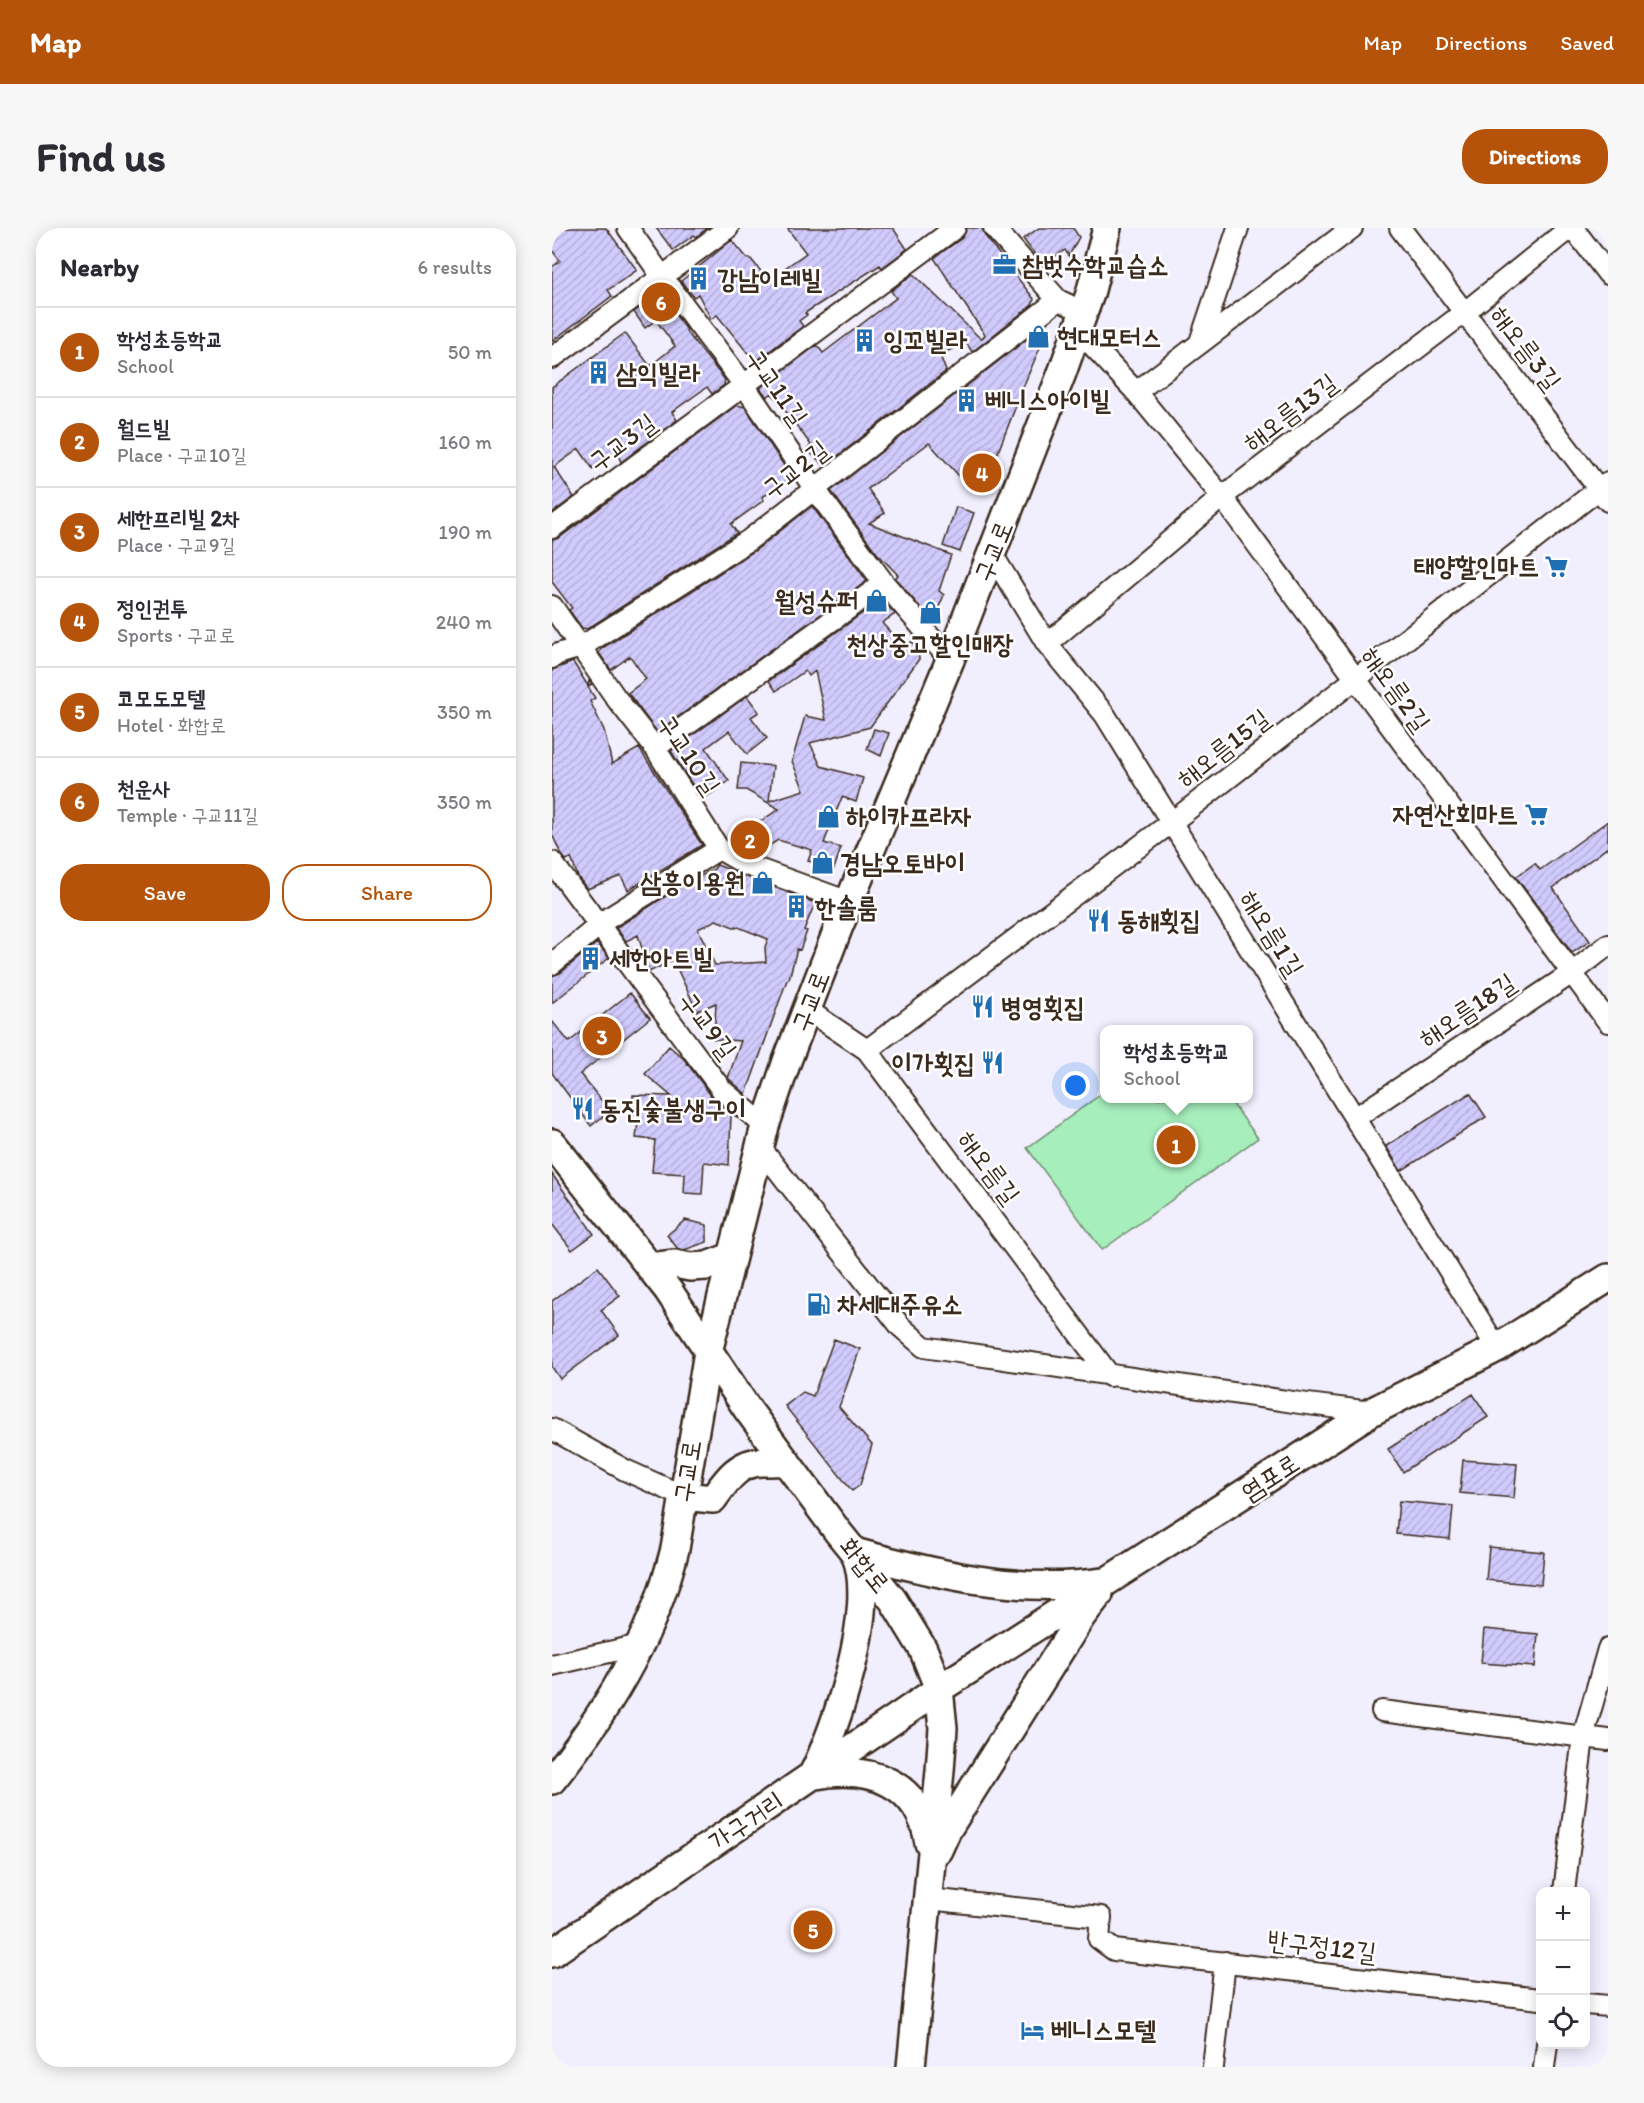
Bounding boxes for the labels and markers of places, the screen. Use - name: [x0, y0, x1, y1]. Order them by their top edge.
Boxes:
- place label: 참벗수학교습소: [1022, 249, 1168, 281]
- office icon: 참벗수학교습소: [991, 252, 1017, 278]
- place label: 강남이레빌: [717, 263, 823, 295]
- building icon: 강남이레빌: [686, 266, 712, 292]
- pin: 6: [642, 280, 680, 325]
- place label: 현대모터스: [1057, 321, 1162, 353]
- place label: 잉꼬빌라: [883, 324, 968, 356]
- shop icon: 현대모터스: [1026, 324, 1052, 350]
- building icon: 잉꼬빌라: [852, 327, 878, 353]
- place label: 삼익빌라: [615, 357, 701, 389]
- building icon: 삼익빌라: [585, 360, 611, 386]
- place label: 베니스아이빌: [985, 384, 1112, 416]
- building icon: 베니스아이빌: [954, 387, 980, 413]
- pin: 4: [962, 450, 1002, 496]
- place label: 태양할인마트: [1413, 550, 1539, 582]
- supermarket icon: 태양할인마트: [1544, 553, 1570, 579]
- place label: 월성슈퍼: [774, 585, 858, 617]
- shop icon: 월성슈퍼: [863, 588, 889, 614]
- shop icon: 천상중고할인매장: [917, 600, 943, 626]
- place label: 천상중고할인매장: [846, 628, 1014, 660]
- place label: 자연산회마트: [1392, 798, 1518, 830]
- place label: 하이카프라자: [846, 800, 972, 832]
- supermarket icon: 자연산회마트: [1523, 801, 1549, 827]
- shop icon: 하이카프라자: [815, 803, 841, 829]
- pin: 2: [730, 818, 770, 862]
- place label: 경남오토바이: [840, 847, 966, 879]
- shop icon: 경남오토바이: [809, 850, 835, 876]
- place label: 삼흥이용원: [639, 866, 745, 898]
- shop icon: 삼흥이용원: [750, 869, 776, 895]
- place label: 한솔룸: [814, 891, 878, 923]
- building icon: 한솔룸: [784, 894, 810, 920]
- place label: 동해횟집: [1117, 904, 1201, 936]
- restaurant icon: 동해횟집: [1086, 907, 1112, 933]
- place label: 세한아트빌: [609, 942, 715, 974]
- building icon: 세한아트빌: [578, 945, 604, 971]
- place label: 병영횟집: [1001, 991, 1085, 1023]
- restaurant icon: 병영횟집: [970, 994, 996, 1020]
- pin: 3: [583, 1014, 622, 1058]
- place label: 이가횟집: [891, 1047, 975, 1079]
- restaurant icon: 이가횟집: [980, 1050, 1006, 1076]
- place label: 동진숯불생구이: [600, 1093, 746, 1125]
- restaurant icon: 동진숯불생구이: [569, 1096, 595, 1122]
- pin: 1: [1156, 1122, 1196, 1168]
- place label: 차세대주유소: [837, 1288, 963, 1320]
- fuel station icon: 차세대주유소: [806, 1291, 832, 1317]
- pin: 5: [794, 1908, 832, 1952]
- place label: 베니스모텔: [1051, 2014, 1157, 2046]
- hotel icon: 베니스모텔: [1020, 2017, 1046, 2043]

